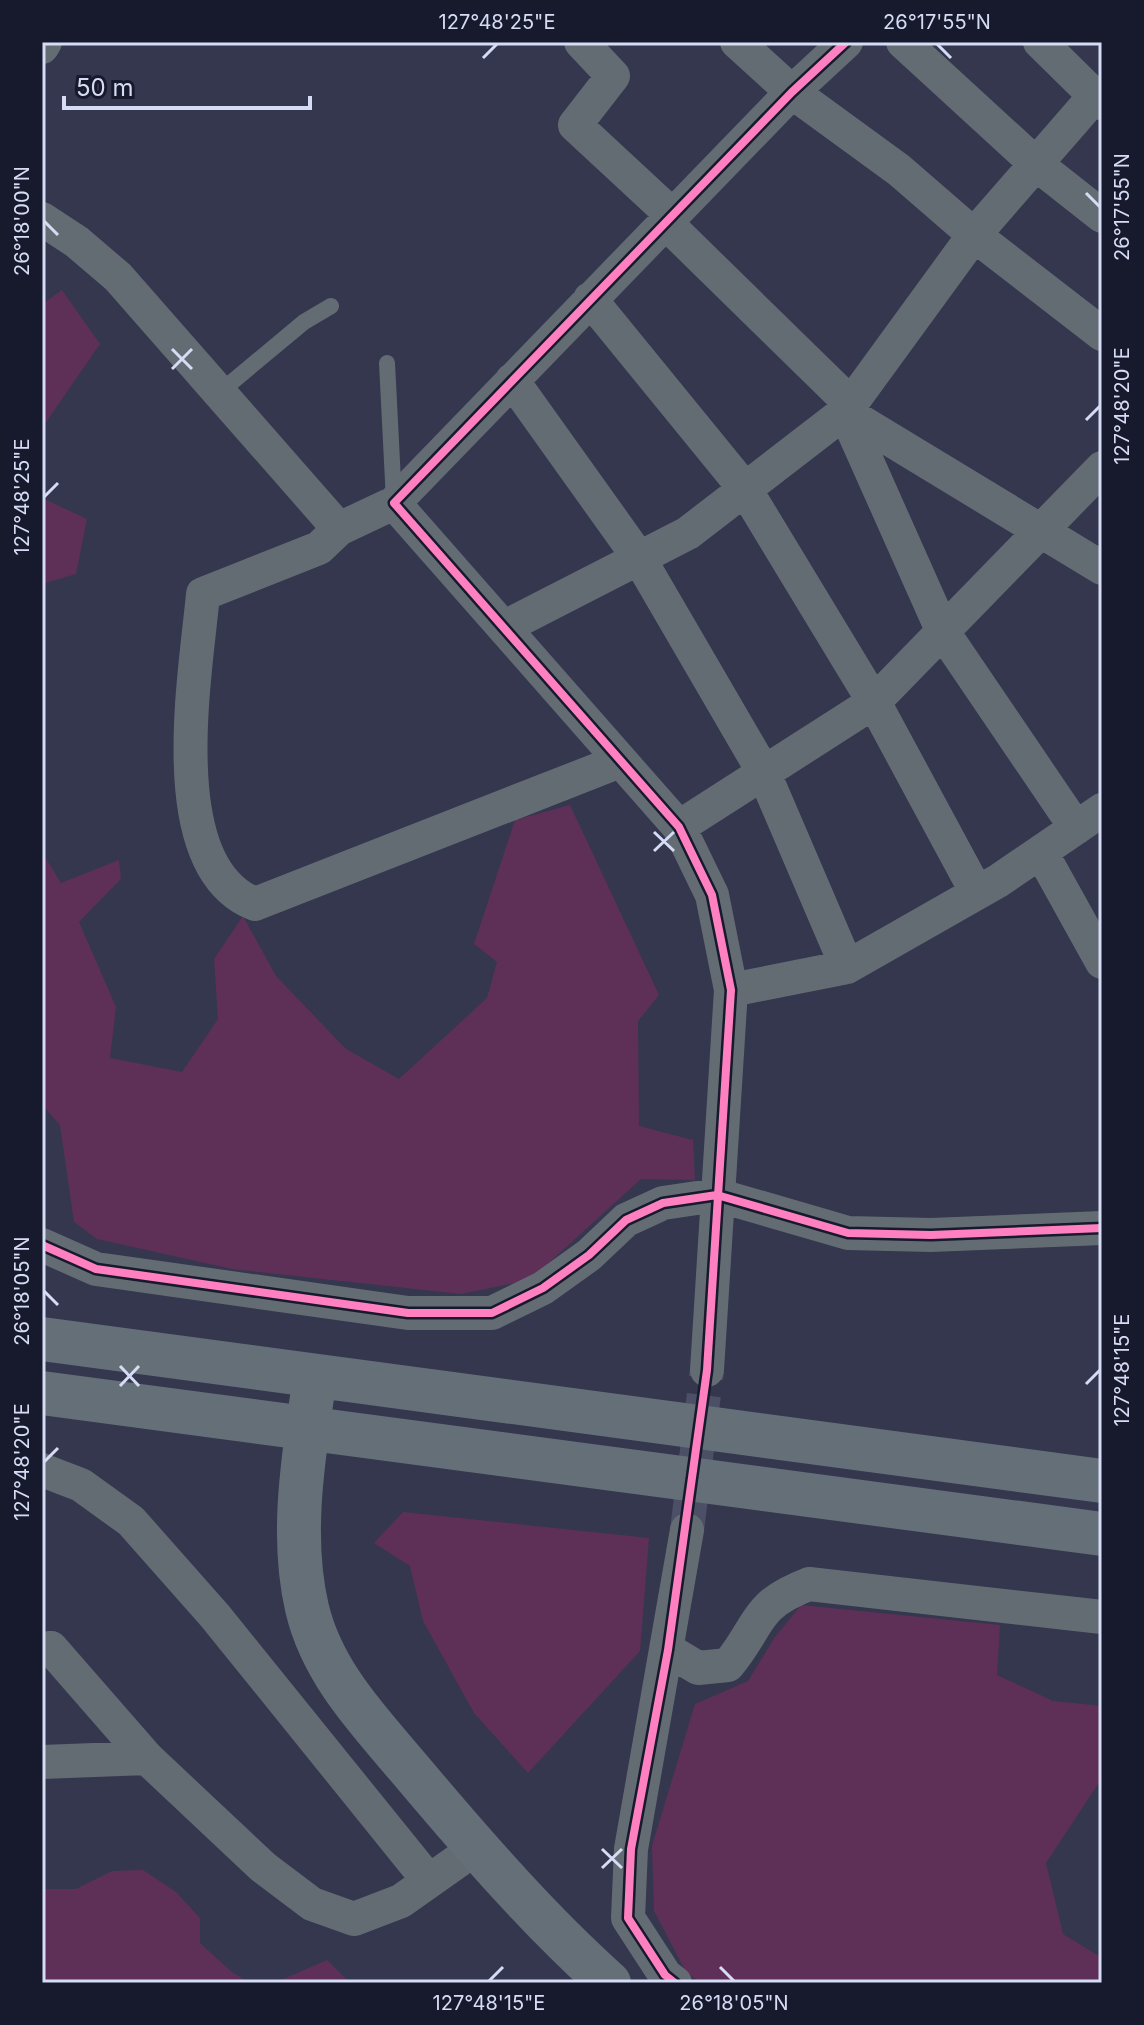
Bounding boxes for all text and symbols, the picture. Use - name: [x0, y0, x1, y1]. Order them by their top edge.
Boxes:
- text: 127°48'25"E: [439, 10, 555, 34]
- text: 26°17'55"N: [883, 10, 991, 34]
- scale bar: [64, 60, 310, 110]
- text: 50 m: [76, 73, 134, 102]
- text: 26°17'55"N: [1110, 153, 1134, 261]
- text: 26°18'00"N: [10, 166, 34, 276]
- text: 127°48'20"E: [1110, 347, 1134, 465]
- text: 127°48'25"E: [10, 439, 34, 555]
- text: 26°18'05"N: [10, 1236, 34, 1346]
- text: 127°48'15"E: [1110, 1314, 1134, 1426]
- text: 127°48'20"E: [10, 1403, 34, 1521]
- text: 127°48'15"E: [433, 1991, 545, 2015]
- text: 26°18'05"N: [679, 1991, 789, 2015]

